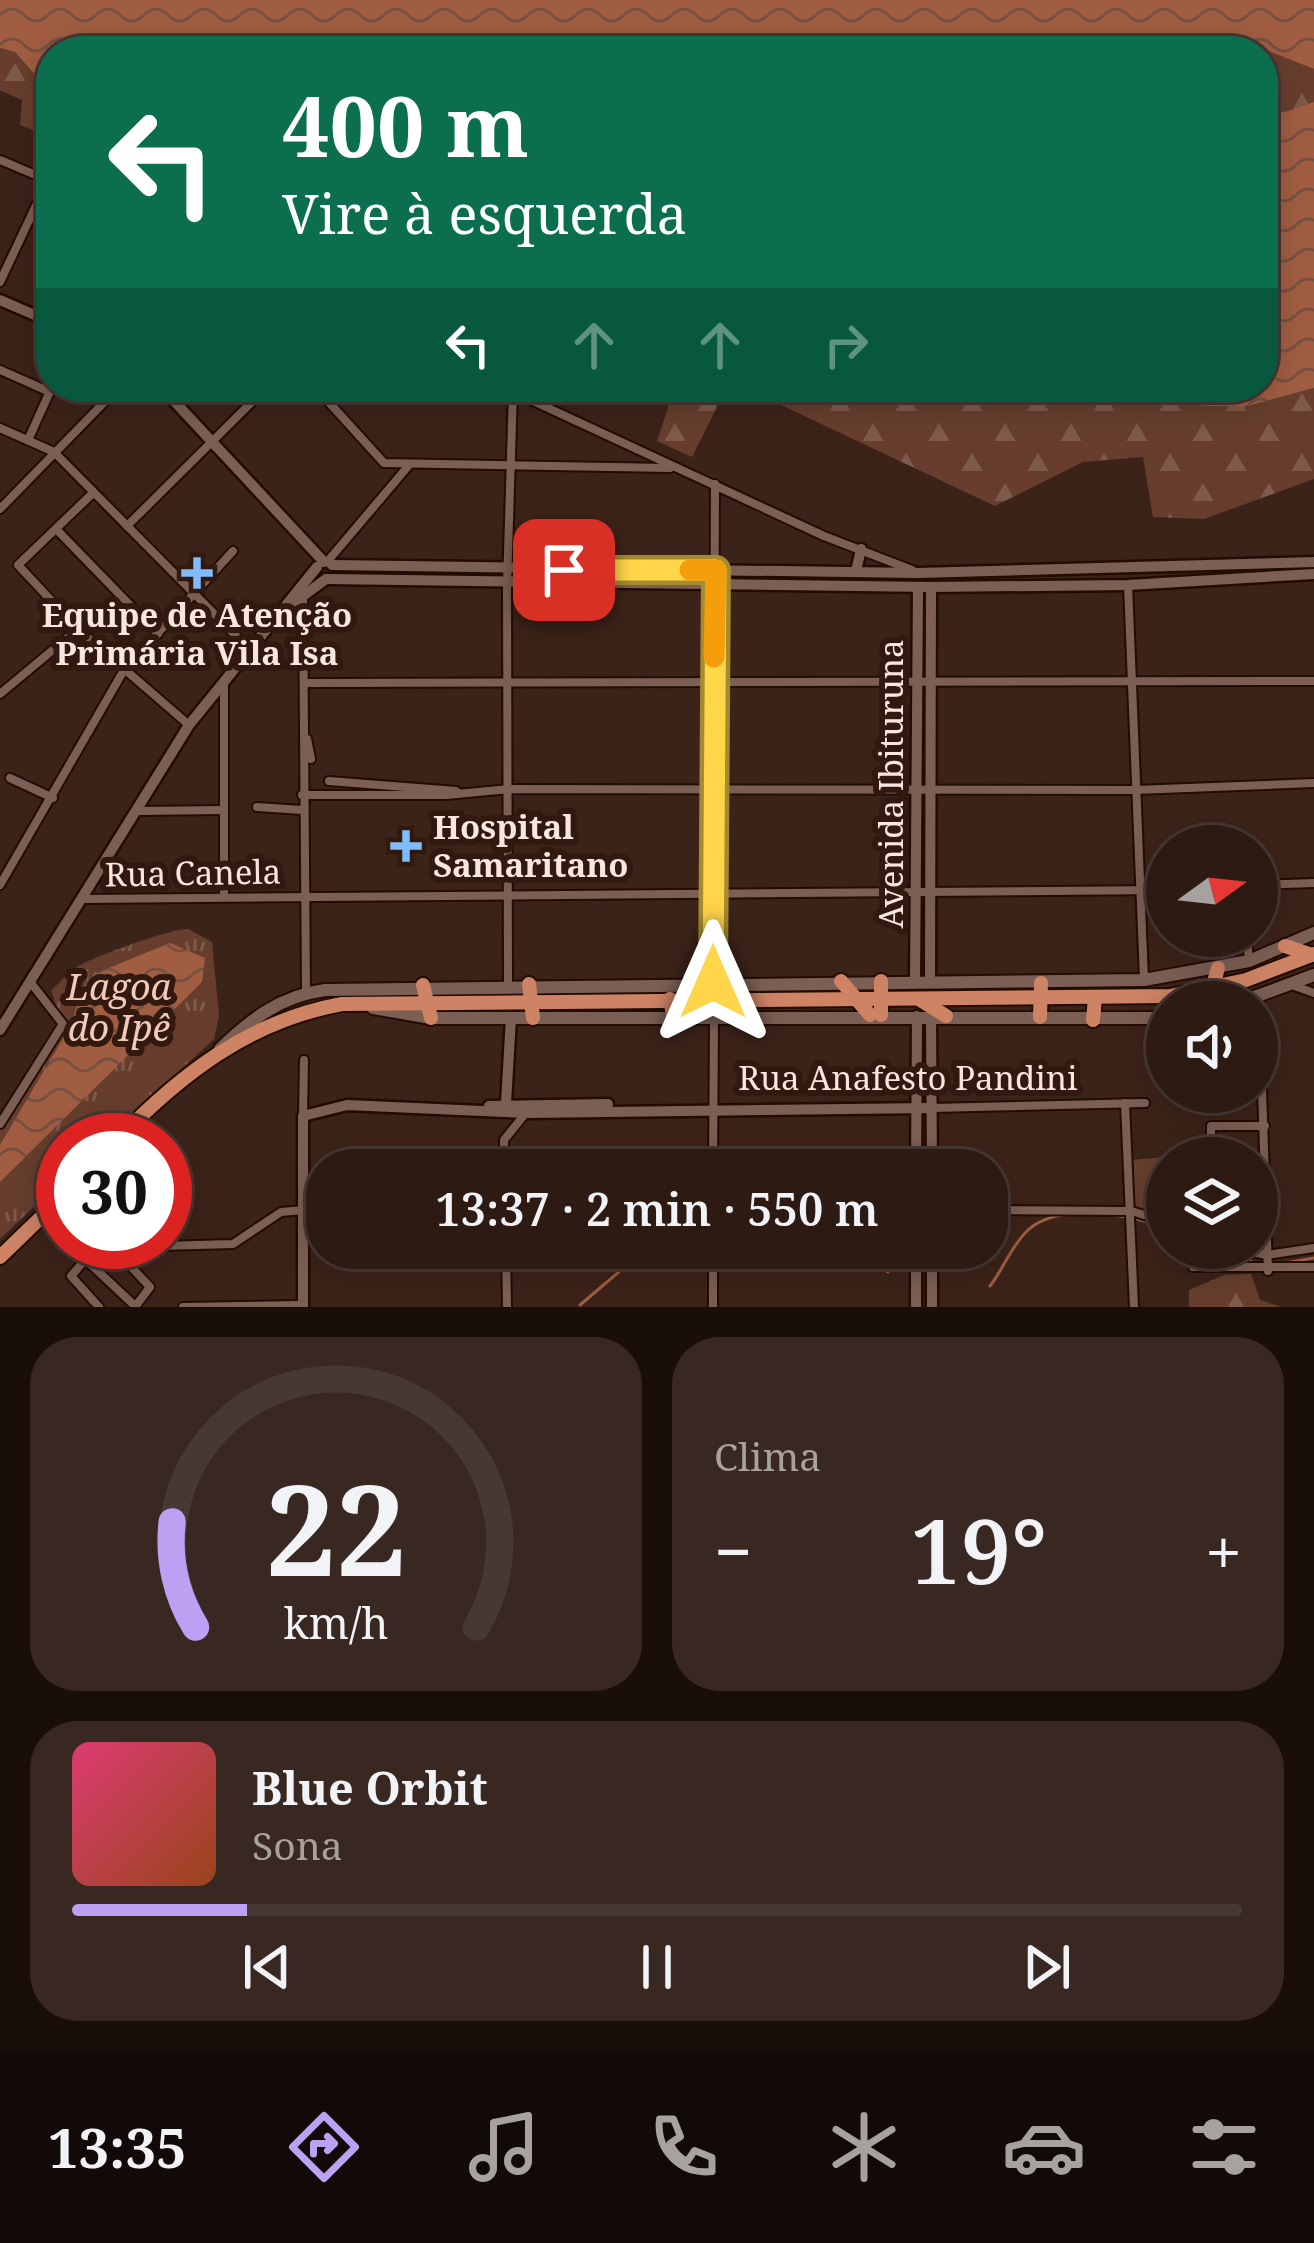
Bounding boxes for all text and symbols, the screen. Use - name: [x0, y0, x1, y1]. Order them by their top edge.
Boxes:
- text: 400 m: [282, 67, 529, 182]
- icon: left: [84, 84, 240, 240]
- text: Vire à esquerda: [282, 176, 687, 250]
- icon: left: [435, 312, 501, 378]
- icon: ahead: [561, 312, 627, 378]
- icon: ahead: [687, 312, 753, 378]
- icon: right: [813, 312, 879, 378]
- pin: [513, 519, 615, 621]
- icon: arrive: [531, 537, 597, 603]
- marker: Equipe de Atenção Primária Vila Isa: [181, 557, 213, 589]
- place label: Equipe de Atenção Primária Vila Isa: [42, 592, 352, 675]
- street label: Avenida Ibituruna: [868, 639, 913, 929]
- place label: Hospital Samaritano: [433, 804, 629, 887]
- north arrow: [1146, 825, 1278, 957]
- map controls: [1146, 825, 1278, 1269]
- marker: Hospital Samaritano: [390, 830, 422, 862]
- street label: Rua Canela: [104, 848, 282, 897]
- position arrow: [650, 919, 776, 1045]
- water label: Lagoa do Ipê: [66, 962, 172, 1052]
- button: sound: [1146, 981, 1278, 1113]
- street label: Rua Anafesto Pandini: [738, 1055, 1078, 1100]
- speed limit sign: 30: [36, 1113, 192, 1269]
- button: layers: [1146, 1137, 1278, 1269]
- text: 13:37 · 2 min · 550 m: [435, 1178, 879, 1239]
- text: Clima: [714, 1429, 821, 1482]
- text: 22: [265, 1443, 407, 1613]
- text: 19°: [910, 1488, 1047, 1610]
- text: −: [714, 1505, 752, 1595]
- text: +: [1205, 1505, 1242, 1595]
- text: km/h: [283, 1593, 389, 1652]
- text: Blue Orbit: [252, 1757, 488, 1818]
- text: Sona: [252, 1818, 343, 1871]
- icon: previous: [234, 1934, 300, 2000]
- icon: pause: [624, 1934, 690, 2000]
- icon: next: [1014, 1934, 1080, 2000]
- icon: directions: [282, 2105, 366, 2189]
- icon: music: [462, 2105, 546, 2189]
- icon: phone: [642, 2105, 726, 2189]
- icon: climate: [822, 2105, 906, 2189]
- icon: car: [1002, 2105, 1086, 2189]
- icon: filters: [1182, 2105, 1266, 2189]
- text: 13:35: [48, 2110, 186, 2184]

